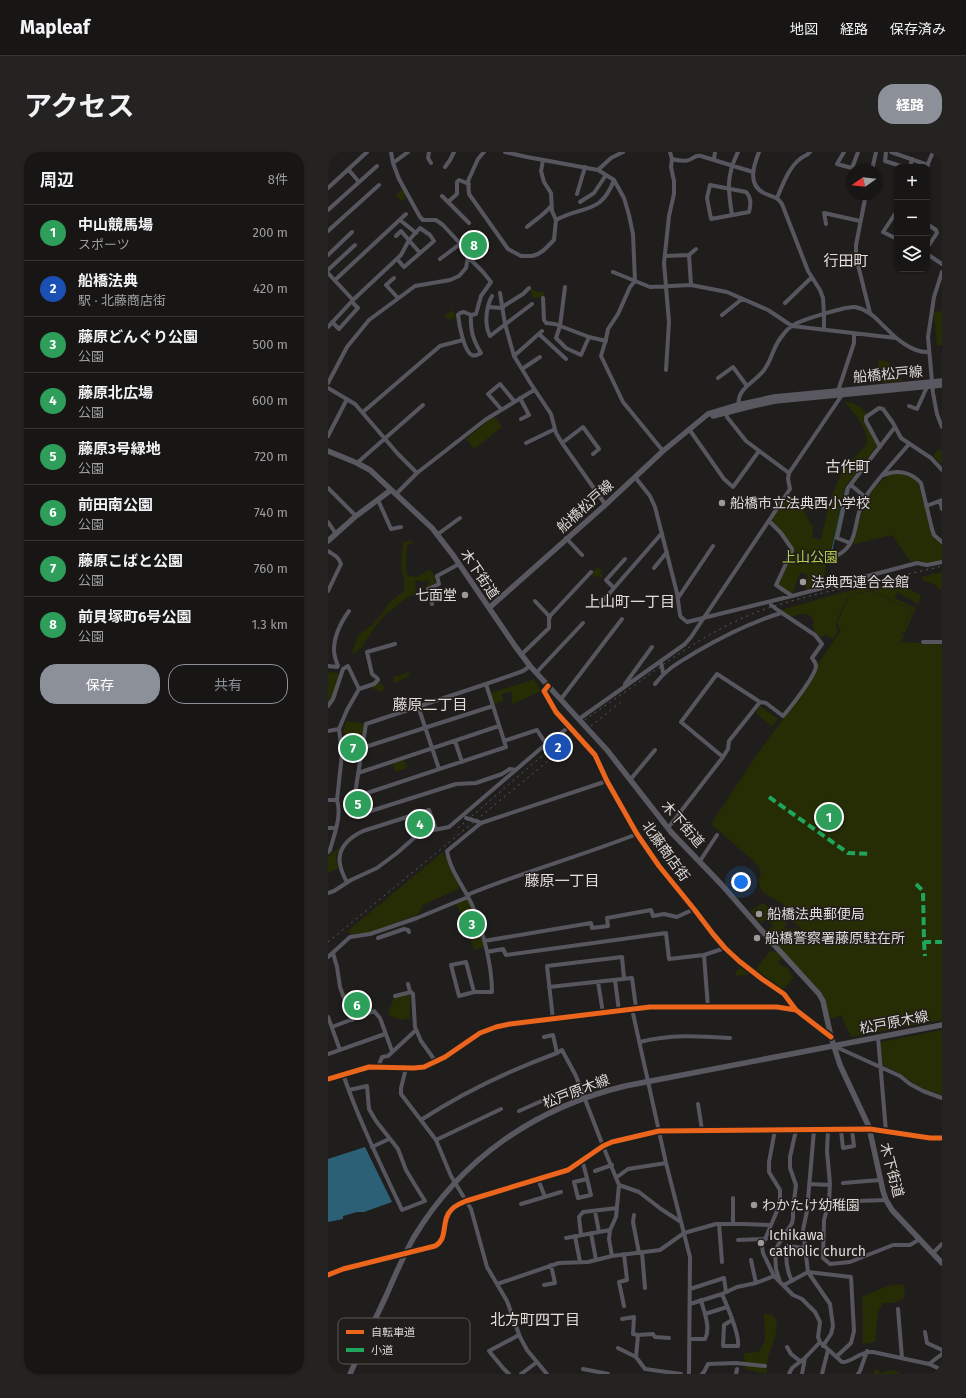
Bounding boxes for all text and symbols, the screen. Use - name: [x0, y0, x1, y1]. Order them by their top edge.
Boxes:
- text: Mapleaf: [20, 16, 90, 39]
- text: 地図: [790, 21, 818, 38]
- text: 経路: [840, 21, 868, 38]
- text: 保存済み: [890, 21, 946, 38]
- button: 経路: [878, 84, 942, 124]
- text: アクセス: [24, 90, 135, 123]
- north arrow: [846, 164, 882, 200]
- map controls: [894, 164, 930, 272]
- button: +: [894, 164, 930, 200]
- text: 周辺: [40, 170, 74, 191]
- text: 8件: [268, 172, 288, 187]
- button: −: [894, 200, 930, 236]
- text: 中山競馬場: [78, 216, 153, 234]
- text: 1: [50, 225, 56, 240]
- text: 200 m: [252, 225, 288, 240]
- pin: 8: [461, 230, 487, 260]
- button: layers: [894, 236, 930, 272]
- text: スポーツ: [78, 237, 130, 252]
- district label: 行田町: [823, 252, 869, 270]
- text: 船橋法典: [78, 272, 138, 290]
- text: 2: [50, 281, 56, 296]
- text: 420 m: [253, 281, 288, 296]
- text: 駅 · 北藤商店街: [78, 293, 166, 308]
- text: 藤原どんぐり公園: [78, 328, 198, 346]
- text: 3: [50, 337, 56, 352]
- text: 500 m: [252, 337, 288, 352]
- text: 公園: [78, 349, 104, 364]
- street label: 船橋松戸線: [852, 363, 924, 386]
- text: 藤原北広場: [78, 384, 153, 402]
- text: 4: [49, 393, 57, 408]
- text: 600 m: [252, 393, 288, 408]
- text: 公園: [78, 405, 104, 420]
- text: 藤原3号緑地: [78, 440, 161, 458]
- text: 5: [50, 449, 56, 464]
- text: 720 m: [254, 449, 288, 464]
- district label: 古作町: [825, 458, 871, 476]
- text: 公園: [78, 461, 104, 476]
- street label: 船橋松戸線: [554, 477, 617, 536]
- place label: 船橋市立法典西小学校: [730, 495, 870, 512]
- text: 前田南公園: [78, 496, 153, 514]
- marker: 船橋市立法典西小学校: [717, 498, 727, 508]
- text: 6: [49, 505, 57, 520]
- text: 740 m: [254, 505, 288, 520]
- text: 公園: [78, 517, 104, 532]
- street label: 木下街道: [457, 546, 502, 602]
- park label: 上山公園: [782, 549, 838, 566]
- text: 藤原こばと公園: [78, 552, 183, 570]
- text: 7: [50, 561, 56, 576]
- text: 760 m: [254, 561, 288, 576]
- text: 公園: [78, 573, 104, 588]
- place label: 法典西連合会館: [811, 574, 909, 591]
- marker: 法典西連合会館: [798, 577, 808, 587]
- place label: 七面堂: [415, 587, 457, 604]
- marker: 七面堂: [460, 590, 470, 600]
- district label: 上山町一丁目: [585, 593, 675, 611]
- text: 前貝塚町6号公園: [78, 608, 191, 626]
- text: 8: [49, 617, 57, 632]
- text: 1.3 km: [251, 617, 288, 632]
- text: 公園: [78, 629, 104, 644]
- button: 保存: [40, 664, 160, 704]
- button: 共有: [168, 664, 288, 704]
- district label: 藤原二丁目: [392, 696, 468, 714]
- pin: 2: [545, 732, 571, 762]
- pin: 7: [340, 733, 366, 763]
- pin: 5: [345, 789, 371, 819]
- street label: 木下街道: [658, 798, 707, 851]
- pin: 1: [816, 802, 842, 832]
- pin: 4: [407, 809, 433, 839]
- street label: 北藤商店街: [638, 818, 693, 885]
- district label: 藤原一丁目: [524, 872, 600, 890]
- your location: [731, 872, 751, 892]
- place label: 船橋法典郵便局: [767, 906, 865, 923]
- pin: 3: [459, 909, 485, 939]
- marker: 船橋法典郵便局: [754, 909, 764, 919]
- place label: 船橋警察署藤原駐在所: [765, 930, 905, 947]
- marker: 船橋警察署藤原駐在所: [752, 933, 762, 943]
- pin: 6: [344, 990, 370, 1020]
- street label: 松戸原木線: [858, 1007, 930, 1038]
- street label: 松戸原木線: [540, 1071, 612, 1112]
- street label: 木下街道: [876, 1141, 907, 1199]
- place label: わかたけ幼稚園: [762, 1197, 860, 1214]
- marker: わかたけ幼稚園: [749, 1200, 759, 1210]
- place label: Ichikawa catholic church: [769, 1227, 866, 1260]
- marker: Ichikawa catholic church: [756, 1238, 766, 1248]
- district label: 北方町四丁目: [490, 1311, 580, 1329]
- legend: [338, 1318, 470, 1364]
- text: 自転車道: [371, 1326, 415, 1339]
- text: 小道: [371, 1344, 393, 1357]

